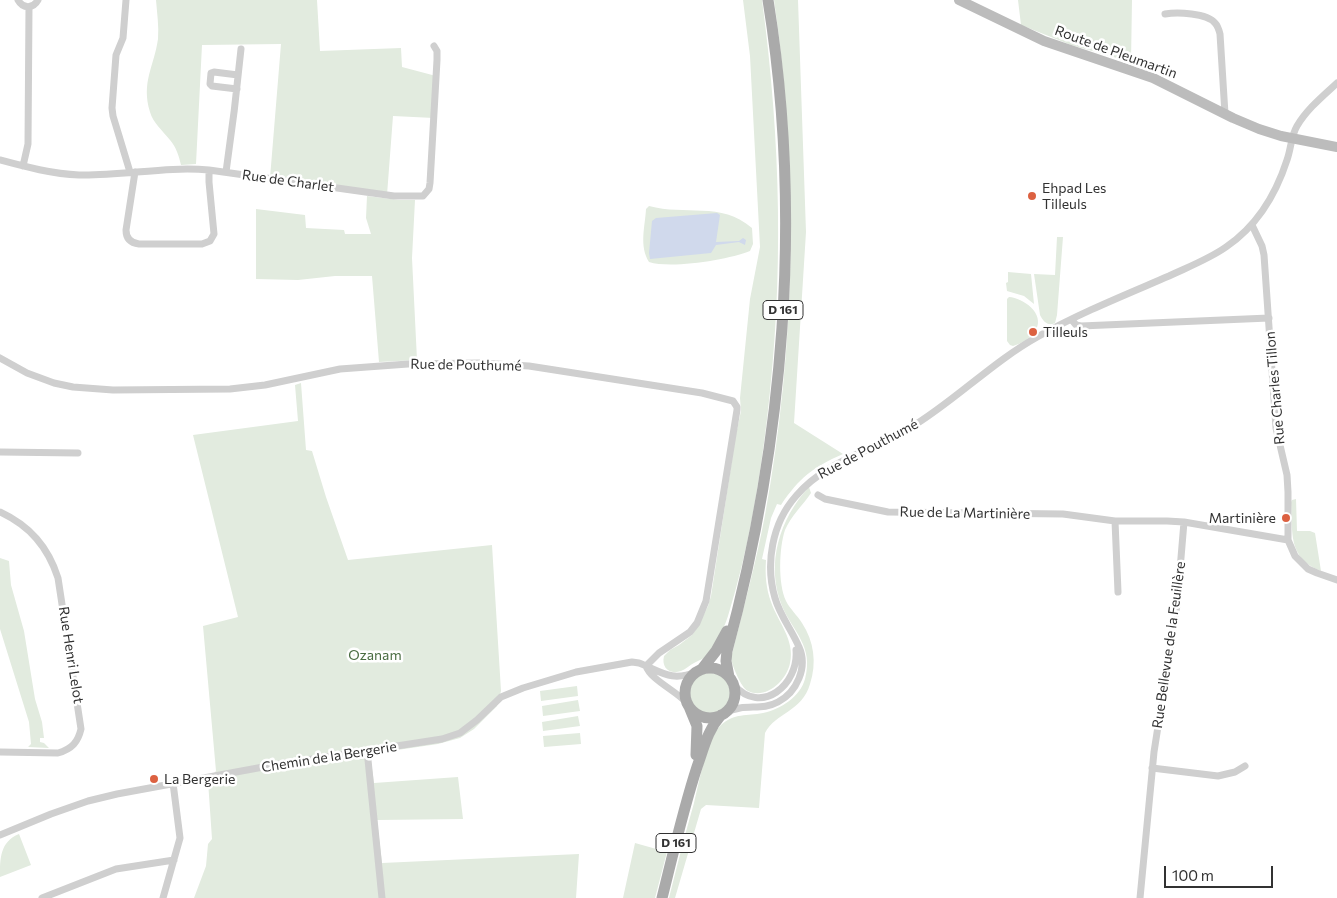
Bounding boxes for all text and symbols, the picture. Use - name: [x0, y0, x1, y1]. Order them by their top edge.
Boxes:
- street label: Route de Pleumartin: [1053, 22, 1179, 82]
- street label: Rue de Charlet: [241, 166, 335, 196]
- place label: Ehpad Les Tilleuls: [1042, 180, 1106, 212]
- marker: Ehpad Les Tilleuls: [1026, 190, 1038, 202]
- road number: D 161: [763, 300, 803, 320]
- place label: Tilleuls: [1043, 324, 1088, 340]
- marker: Tilleuls: [1027, 326, 1039, 338]
- street label: Rue Charles Tillon: [1262, 331, 1288, 445]
- street label: Rue de Pouthumé: [410, 356, 522, 374]
- street label: Rue de Pouthumé: [815, 415, 921, 483]
- street label: Rue de La Martinière: [900, 503, 1030, 523]
- place label: Martinière: [1209, 510, 1276, 526]
- marker: Martinière: [1280, 512, 1292, 524]
- street label: Rue Bellevue de la Feuillère: [1149, 560, 1189, 730]
- street label: Rue Henri Lelot: [55, 605, 87, 705]
- park label: Ozanam: [348, 647, 402, 663]
- street label: Chemin de la Bergerie: [260, 738, 398, 776]
- place label: La Bergerie: [164, 771, 235, 787]
- marker: La Bergerie: [148, 773, 160, 785]
- road number: D 161: [656, 834, 696, 852]
- scale bar: [1167, 856, 1276, 888]
- text: 100 m: [1172, 866, 1214, 884]

